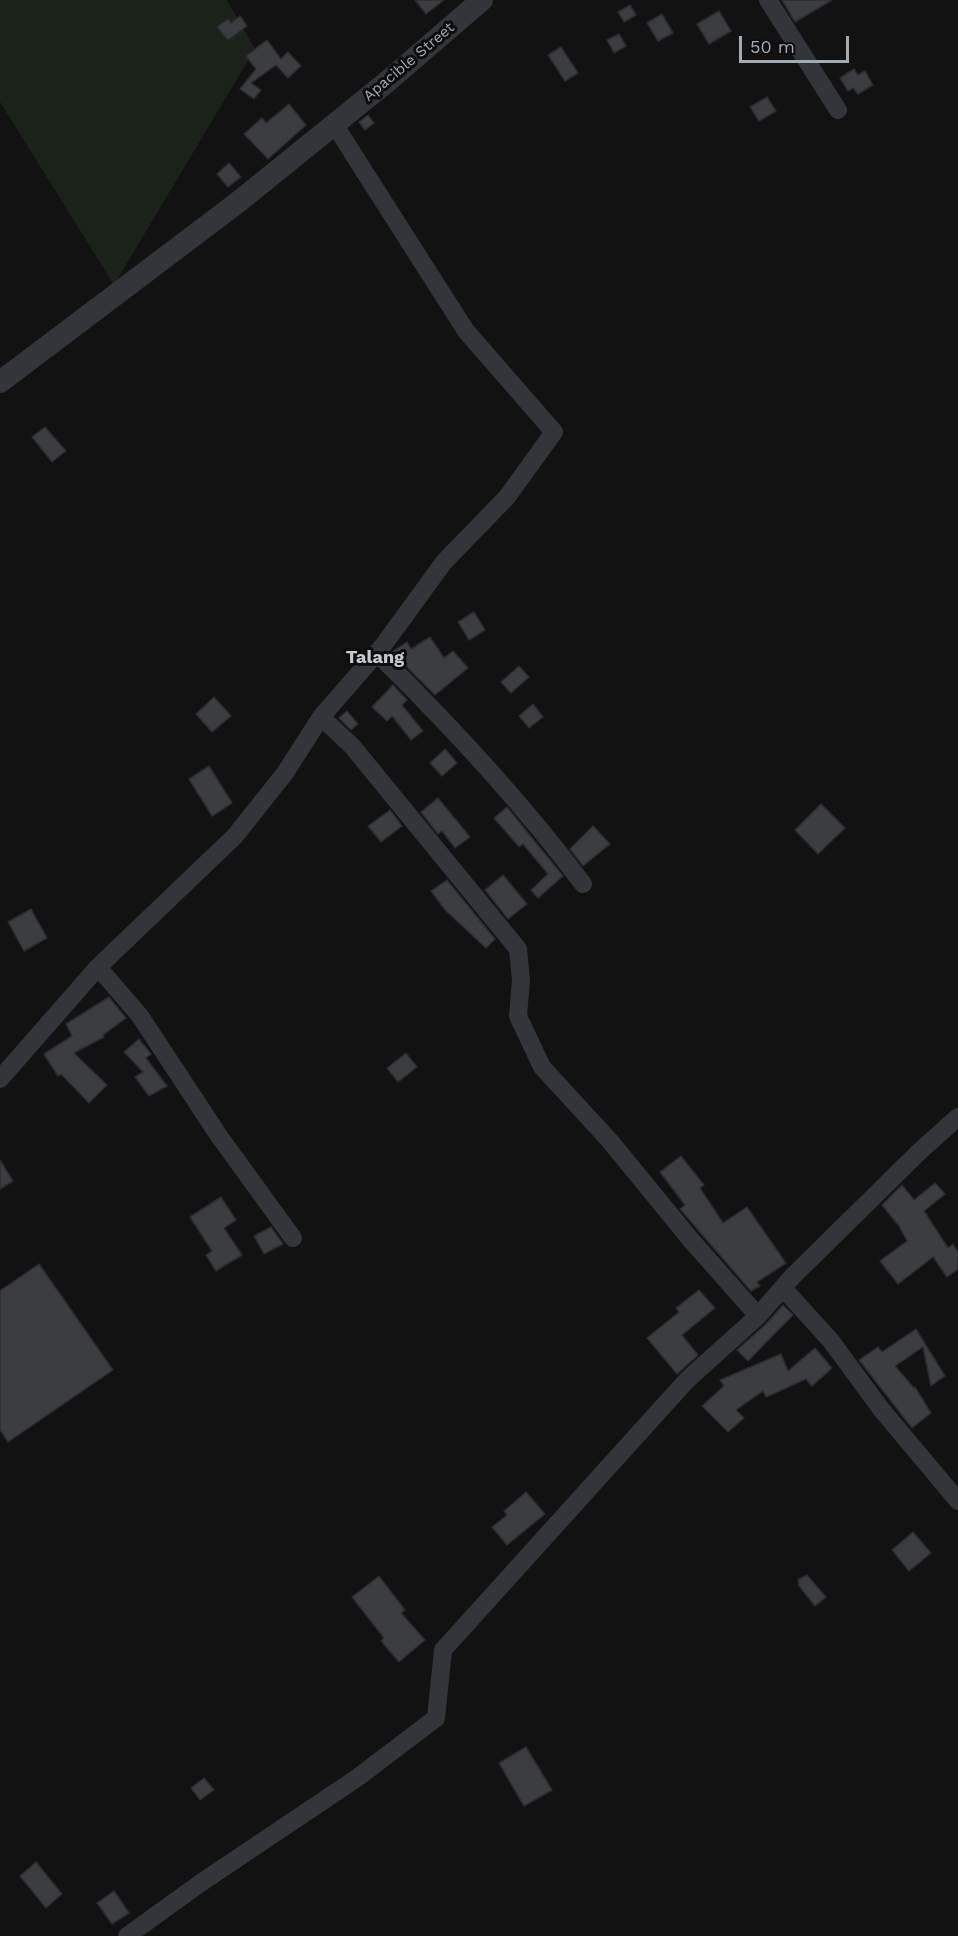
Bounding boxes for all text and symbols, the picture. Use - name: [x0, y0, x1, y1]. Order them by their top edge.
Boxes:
- street label: Apacible Street: [360, 19, 458, 105]
- scale bar: [742, 24, 852, 62]
- text: 50 m: [750, 36, 795, 57]
- district label: Talang: [346, 647, 404, 669]

